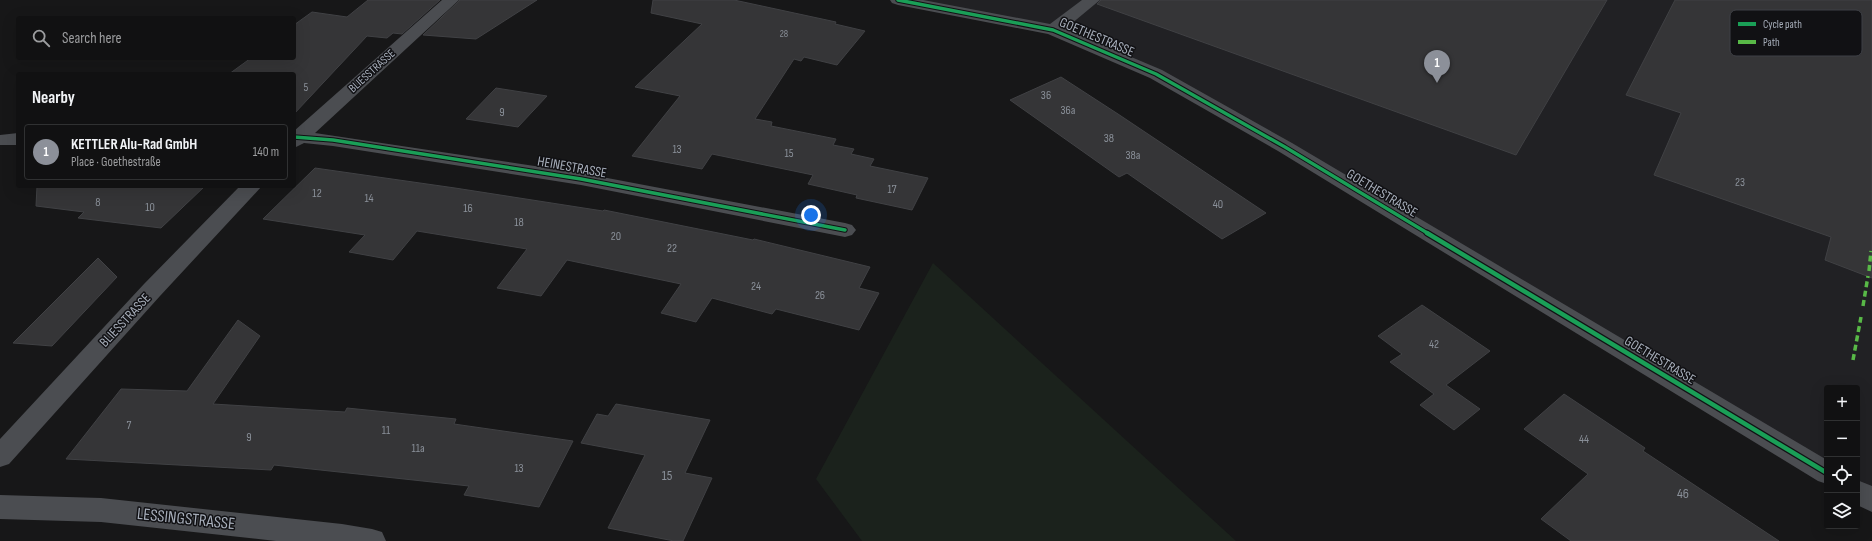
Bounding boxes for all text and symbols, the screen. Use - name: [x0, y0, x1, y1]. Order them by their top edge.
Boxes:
- legend: [1730, 10, 1862, 56]
- street label: GOETHESTRASSE: [1057, 14, 1137, 60]
- search box: [16, 16, 296, 60]
- text: Cycle path: [1763, 18, 1802, 31]
- icon: search: [30, 27, 52, 49]
- house number: 28: [780, 28, 788, 40]
- text: Search here: [62, 29, 122, 48]
- text: Path: [1763, 36, 1780, 49]
- street label: BLIESSTRASSE: [346, 46, 398, 96]
- pin: 1: [1424, 50, 1450, 83]
- house number: 5: [304, 80, 309, 95]
- text: Nearby: [32, 88, 75, 108]
- house number: 36: [1041, 88, 1051, 103]
- house number: 36a: [1061, 103, 1076, 118]
- house number: 9: [499, 105, 505, 120]
- house number: 38: [1104, 131, 1114, 146]
- text: KETTLER Alu-Rad GmbH: [71, 135, 197, 154]
- house number: 13: [672, 142, 682, 157]
- text: 1: [43, 144, 49, 160]
- text: 140 m: [253, 144, 279, 160]
- house number: 15: [784, 146, 794, 161]
- house number: 38a: [1126, 148, 1141, 163]
- street label: HEINESTRASSE: [536, 153, 608, 181]
- text: Place · Goethestraße: [71, 154, 161, 170]
- street label: GOETHESTRASSE: [1343, 165, 1421, 221]
- house number: 23: [1735, 175, 1745, 190]
- house number: 17: [888, 182, 897, 197]
- house number: 12: [312, 186, 322, 201]
- house number: 14: [364, 191, 374, 206]
- house number: 8: [95, 195, 101, 210]
- house number: 40: [1213, 197, 1223, 212]
- house number: 10: [145, 200, 155, 215]
- house number: 16: [463, 201, 473, 216]
- your location: [801, 205, 821, 225]
- house number: 18: [514, 215, 524, 230]
- house number: 20: [611, 229, 621, 244]
- house number: 22: [667, 241, 677, 256]
- house number: 24: [751, 279, 761, 294]
- house number: 26: [815, 288, 825, 303]
- street label: BLIESSTRASSE: [96, 289, 154, 350]
- street label: GOETHESTRASSE: [1621, 332, 1699, 388]
- house number: 42: [1429, 337, 1439, 352]
- map controls: [1824, 385, 1860, 529]
- button: +: [1824, 385, 1860, 421]
- house number: 7: [127, 418, 132, 433]
- button: −: [1824, 421, 1860, 457]
- house number: 11: [382, 423, 391, 438]
- house number: 9: [246, 430, 252, 445]
- house number: 44: [1579, 432, 1589, 447]
- house number: 11a: [411, 441, 425, 456]
- button: locate: [1824, 457, 1860, 493]
- house number: 13: [514, 461, 524, 476]
- house number: 15: [662, 467, 673, 484]
- house number: 46: [1677, 485, 1689, 502]
- button: layers: [1824, 493, 1860, 529]
- street label: LESSINGSTRASSE: [136, 504, 236, 534]

